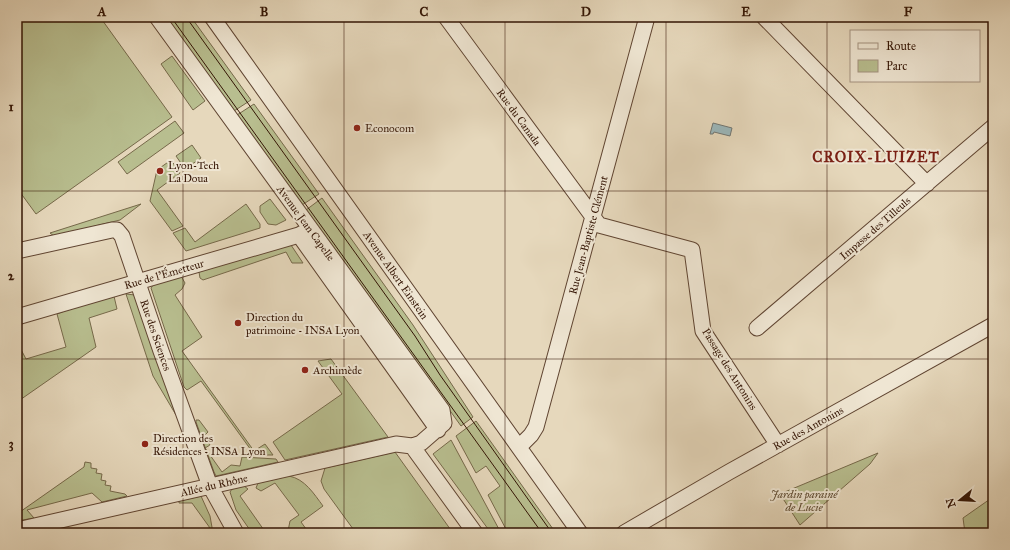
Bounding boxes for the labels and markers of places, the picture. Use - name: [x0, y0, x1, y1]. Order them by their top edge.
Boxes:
- place label: Econocom: [365, 122, 415, 135]
- marker: Econocom: [352, 123, 362, 133]
- place label: Lyon-Tech La Doua: [168, 159, 219, 185]
- marker: Lyon-Tech La Doua: [155, 166, 165, 176]
- place label: Direction du patrimoine - INSA Lyon: [245, 311, 360, 337]
- marker: Direction du patrimoine - INSA Lyon: [233, 318, 243, 328]
- place label: Archimède: [312, 364, 363, 377]
- marker: Archimède: [300, 365, 310, 375]
- place label: Direction des Résidences - INSA Lyon: [153, 432, 266, 458]
- marker: Direction des Résidences - INSA Lyon: [140, 439, 150, 449]

